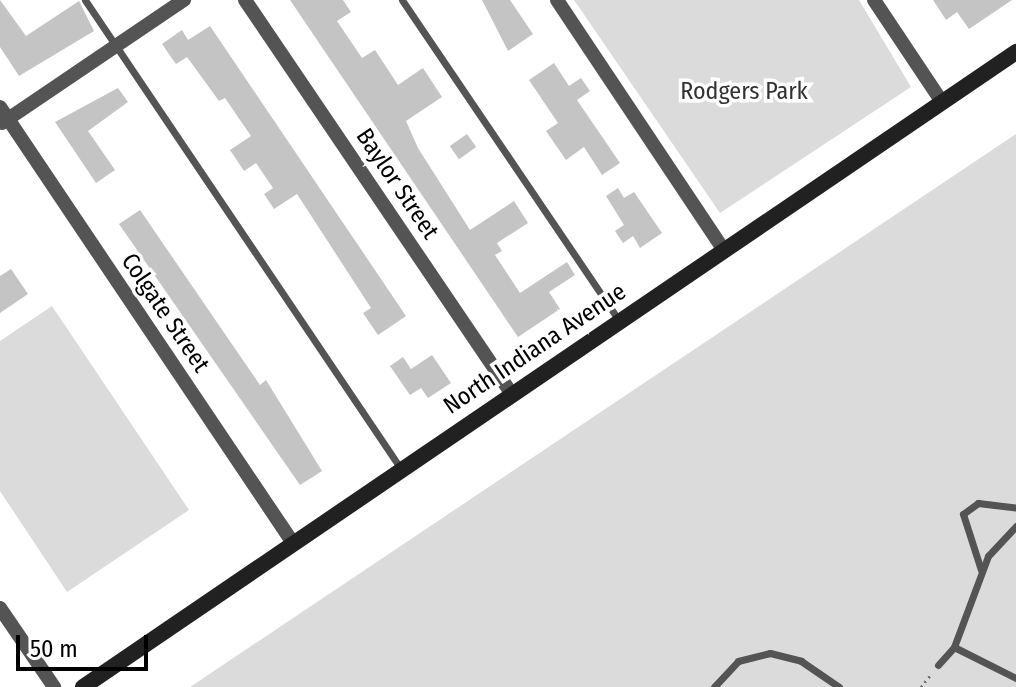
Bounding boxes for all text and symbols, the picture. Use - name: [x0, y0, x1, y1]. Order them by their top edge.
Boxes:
- park label: Rodgers Park: [680, 78, 808, 106]
- street label: Baylor Street: [350, 123, 444, 245]
- street label: Colgate Street: [115, 248, 215, 378]
- street label: North Indiana Avenue: [438, 277, 632, 421]
- scale bar: [20, 619, 152, 669]
- text: 50 m: [30, 635, 78, 663]

